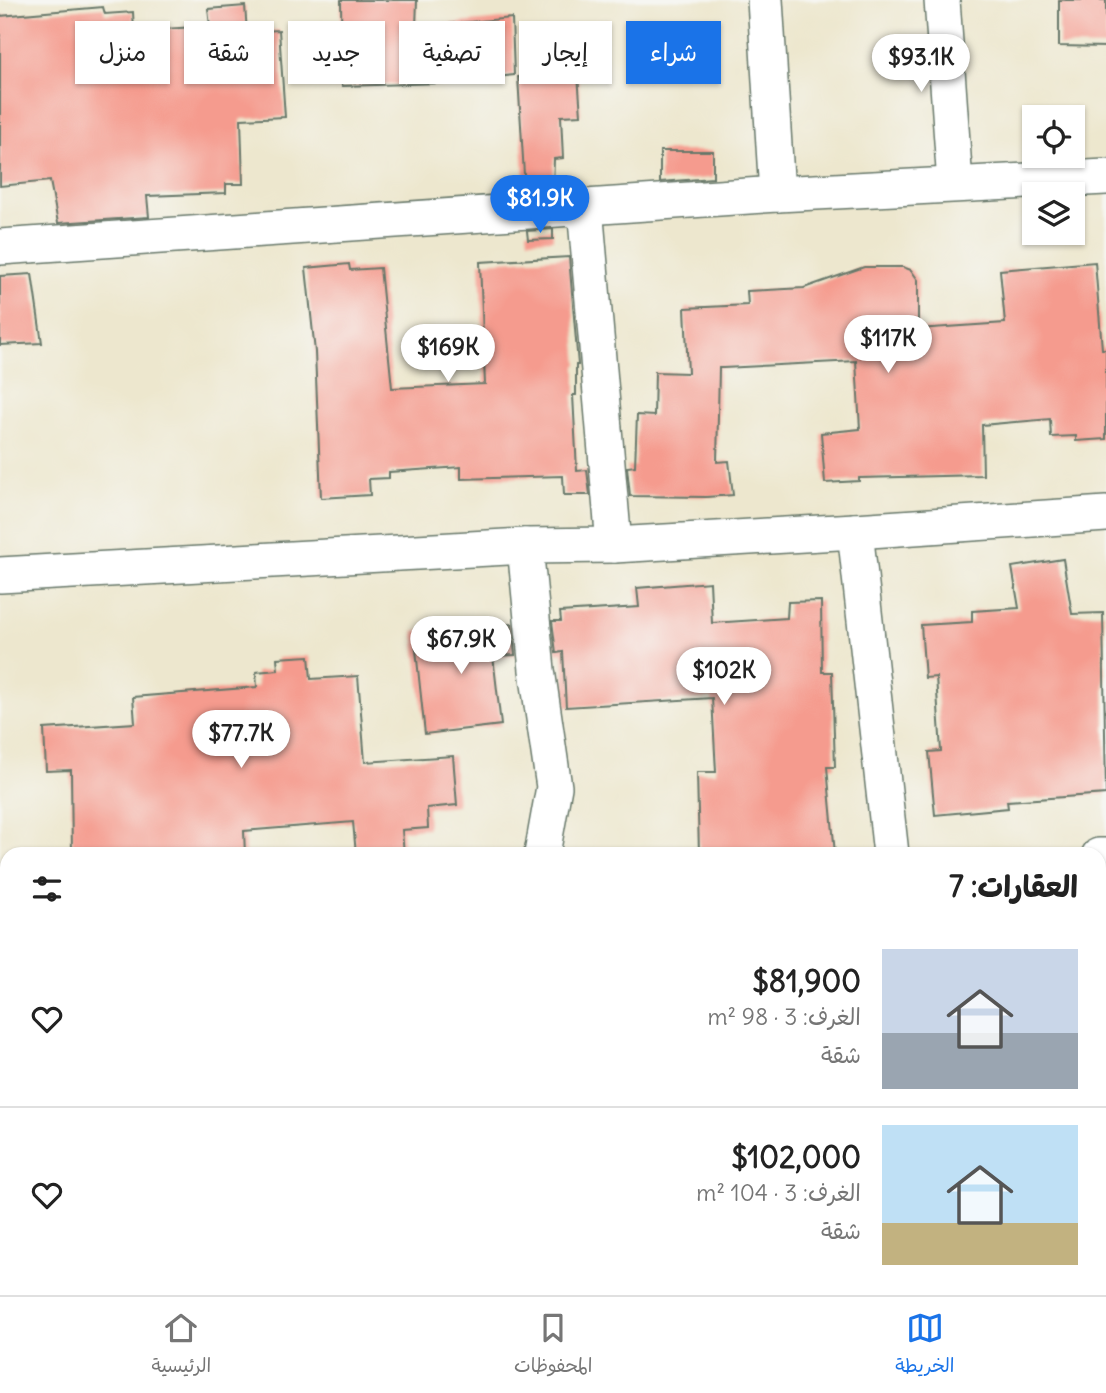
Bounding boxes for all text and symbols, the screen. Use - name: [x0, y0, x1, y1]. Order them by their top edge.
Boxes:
- chip: منزل: [75, 21, 170, 84]
- chip: شقة: [184, 21, 274, 84]
- chip: جديد: [288, 21, 385, 84]
- chip: تصفية: [399, 21, 505, 84]
- chip: إيجار: [519, 21, 612, 84]
- chip: شراء: [626, 21, 721, 84]
- pin: $93.1K: [864, 34, 978, 94]
- text: $93.1K: [888, 42, 954, 71]
- map controls: [1022, 105, 1085, 245]
- button: locate: [1022, 105, 1085, 168]
- pin: $81.9K: [483, 176, 597, 235]
- button: layers: [1022, 182, 1085, 245]
- text: $81.9K: [506, 183, 574, 212]
- pin: $117K: [839, 316, 937, 375]
- text: $117K: [860, 323, 916, 352]
- pin: $169K: [399, 324, 497, 384]
- text: $169K: [417, 332, 479, 361]
- pin: $67.9K: [404, 616, 518, 676]
- text: $67.9K: [426, 624, 496, 653]
- pin: $102K: [675, 648, 773, 707]
- text: $102K: [692, 655, 756, 684]
- pin: $77.7K: [184, 710, 298, 770]
- text: $77.7K: [208, 718, 274, 747]
- text: العقارات: 7: [949, 867, 1078, 905]
- icon: filters: [28, 870, 66, 908]
- text: $81,900: [752, 962, 861, 1000]
- icon: home: [938, 977, 1022, 1061]
- icon: heart: [28, 1000, 66, 1038]
- text: الغرف: 3 · 98 m²: [707, 1002, 861, 1031]
- text: شقة: [821, 1040, 861, 1069]
- text: $102,000: [731, 1138, 861, 1176]
- icon: home: [938, 1153, 1022, 1237]
- icon: heart: [28, 1176, 66, 1214]
- text: الغرف: 3 · 104 m²: [696, 1178, 861, 1207]
- text: شقة: [821, 1216, 861, 1245]
- tab: الرئيسية: [151, 1309, 211, 1382]
- tab: المحفوظات: [514, 1309, 592, 1382]
- tab: الخريطة: [895, 1309, 955, 1382]

